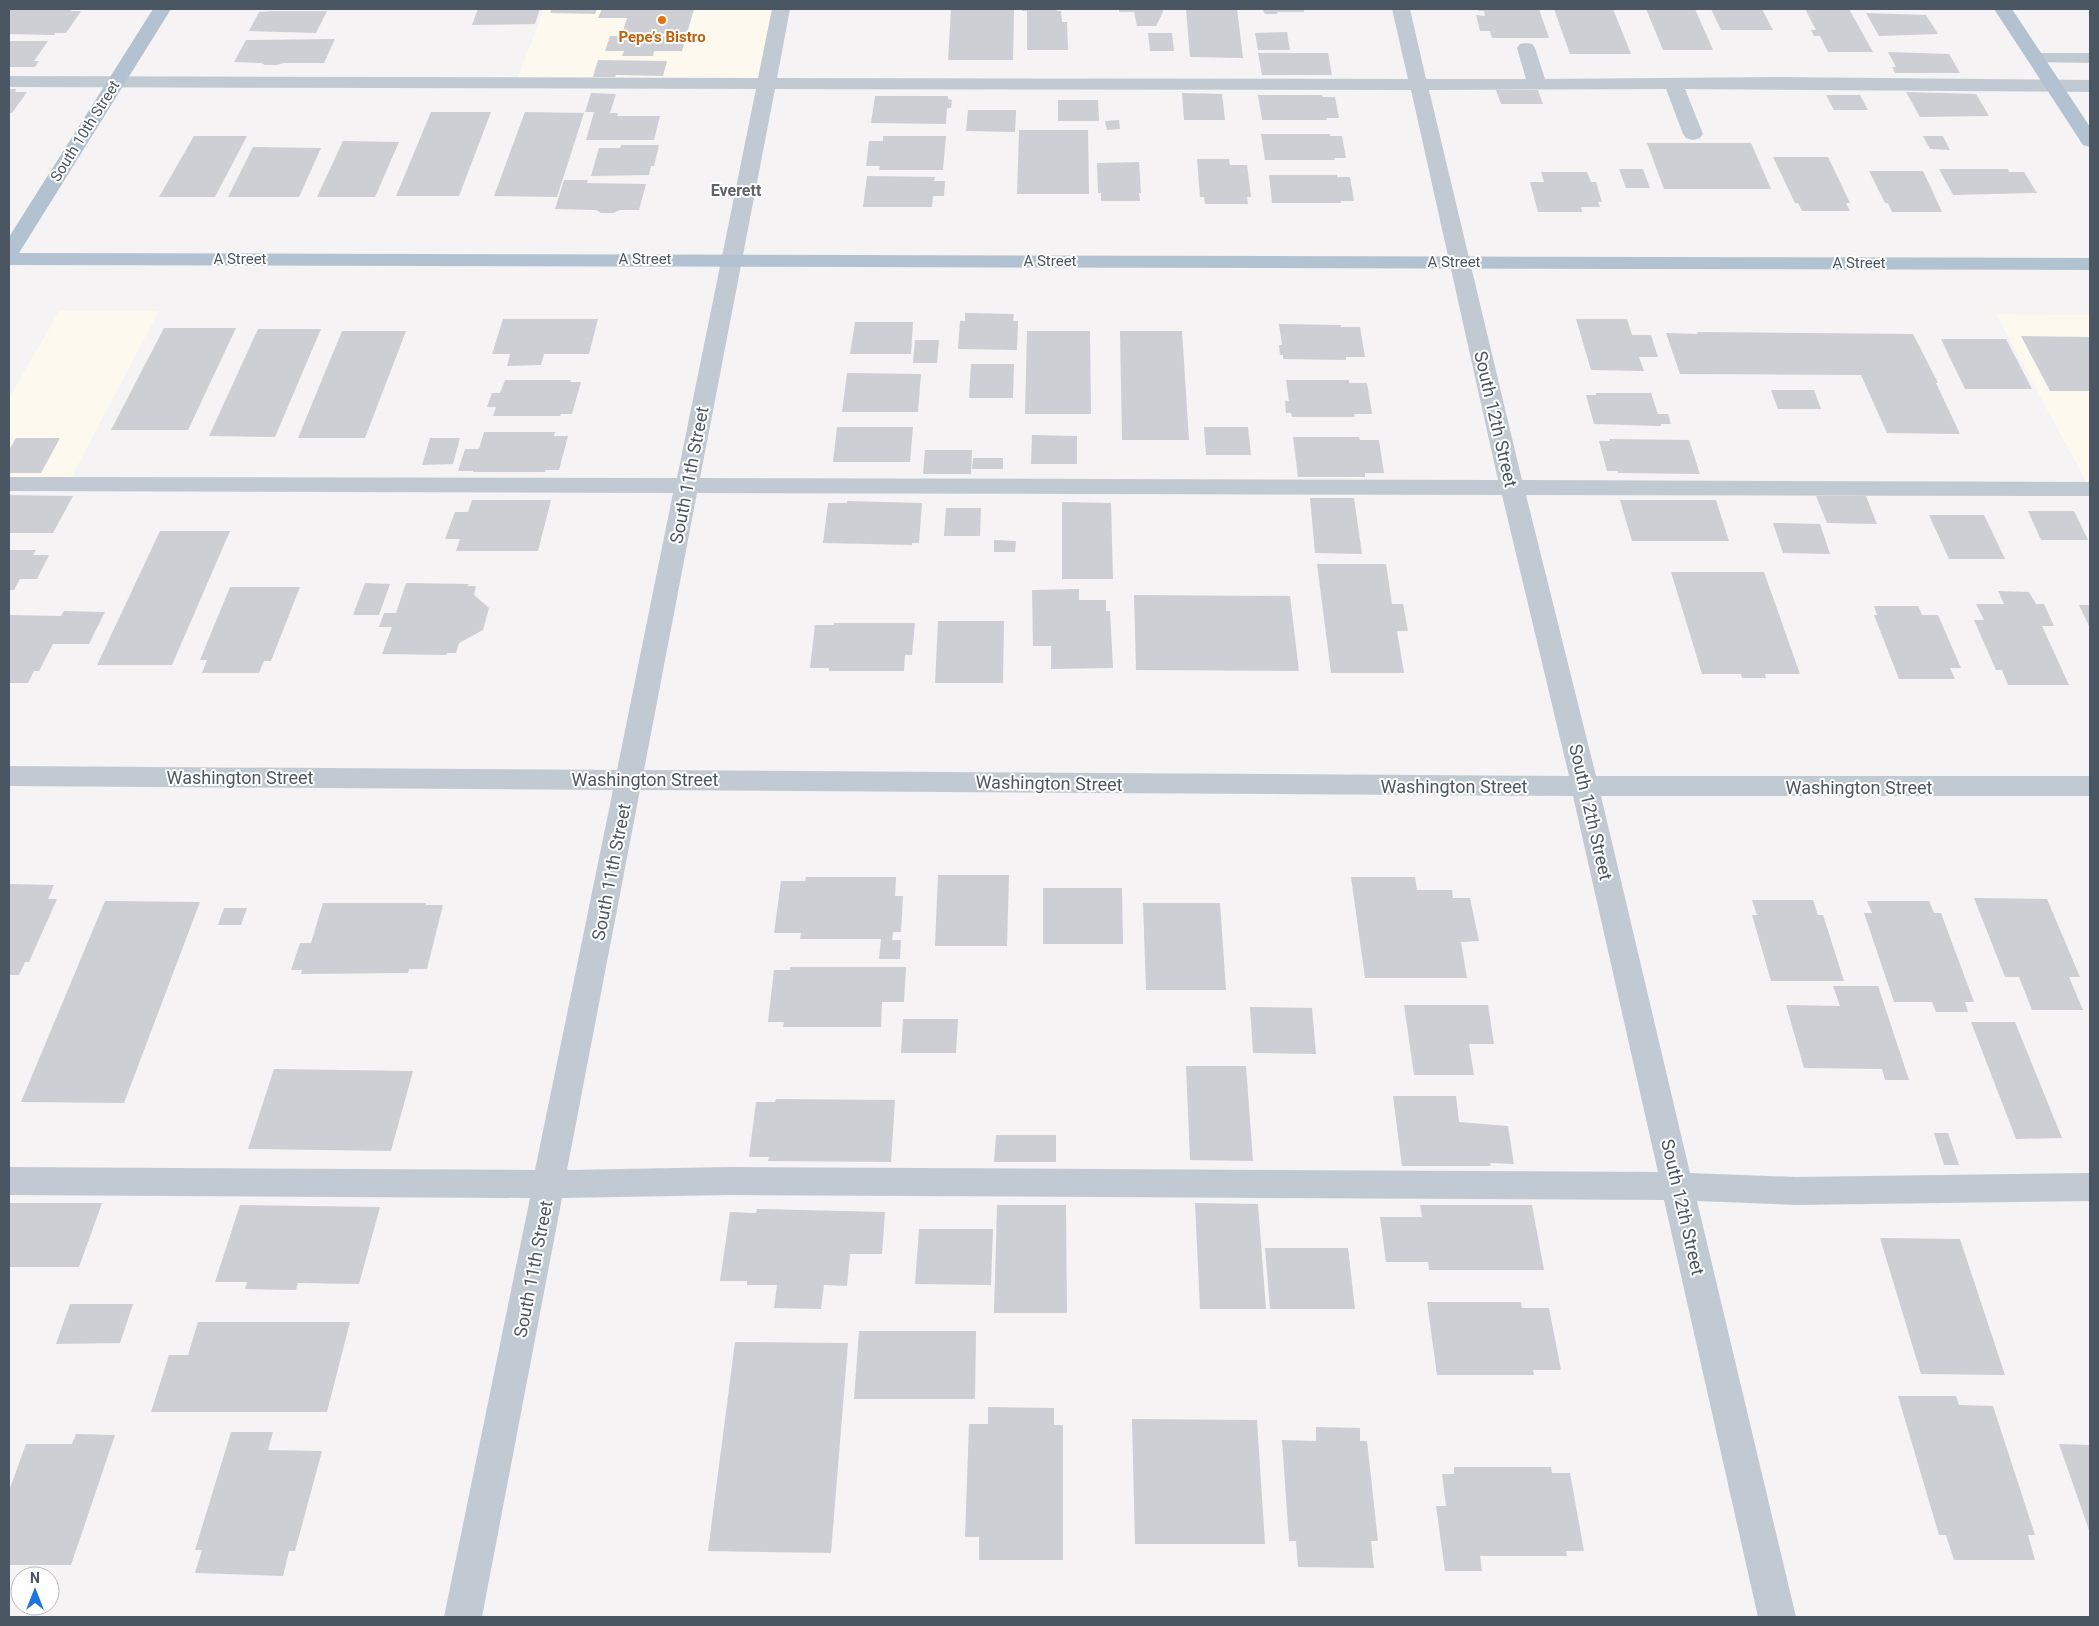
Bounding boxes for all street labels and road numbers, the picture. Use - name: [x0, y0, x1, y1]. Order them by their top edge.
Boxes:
- street label: South 10th Street: [47, 77, 123, 185]
- street label: A Street: [213, 250, 267, 268]
- street label: A Street: [618, 250, 672, 268]
- street label: A Street: [1023, 252, 1077, 270]
- street label: A Street: [1427, 253, 1481, 271]
- street label: A Street: [1832, 254, 1886, 272]
- street label: South 12th Street: [1470, 349, 1522, 489]
- street label: South 11th Street: [665, 405, 713, 545]
- street label: South 12th Street: [1565, 742, 1617, 882]
- street label: Washington Street: [167, 767, 314, 788]
- street label: Washington Street: [572, 769, 719, 790]
- street label: Washington Street: [975, 771, 1123, 795]
- street label: Washington Street: [1381, 776, 1528, 797]
- street label: Washington Street: [1786, 777, 1933, 798]
- street label: South 11th Street: [587, 802, 635, 942]
- street label: South 12th Street: [1657, 1137, 1709, 1277]
- street label: South 11th Street: [509, 1199, 557, 1339]

